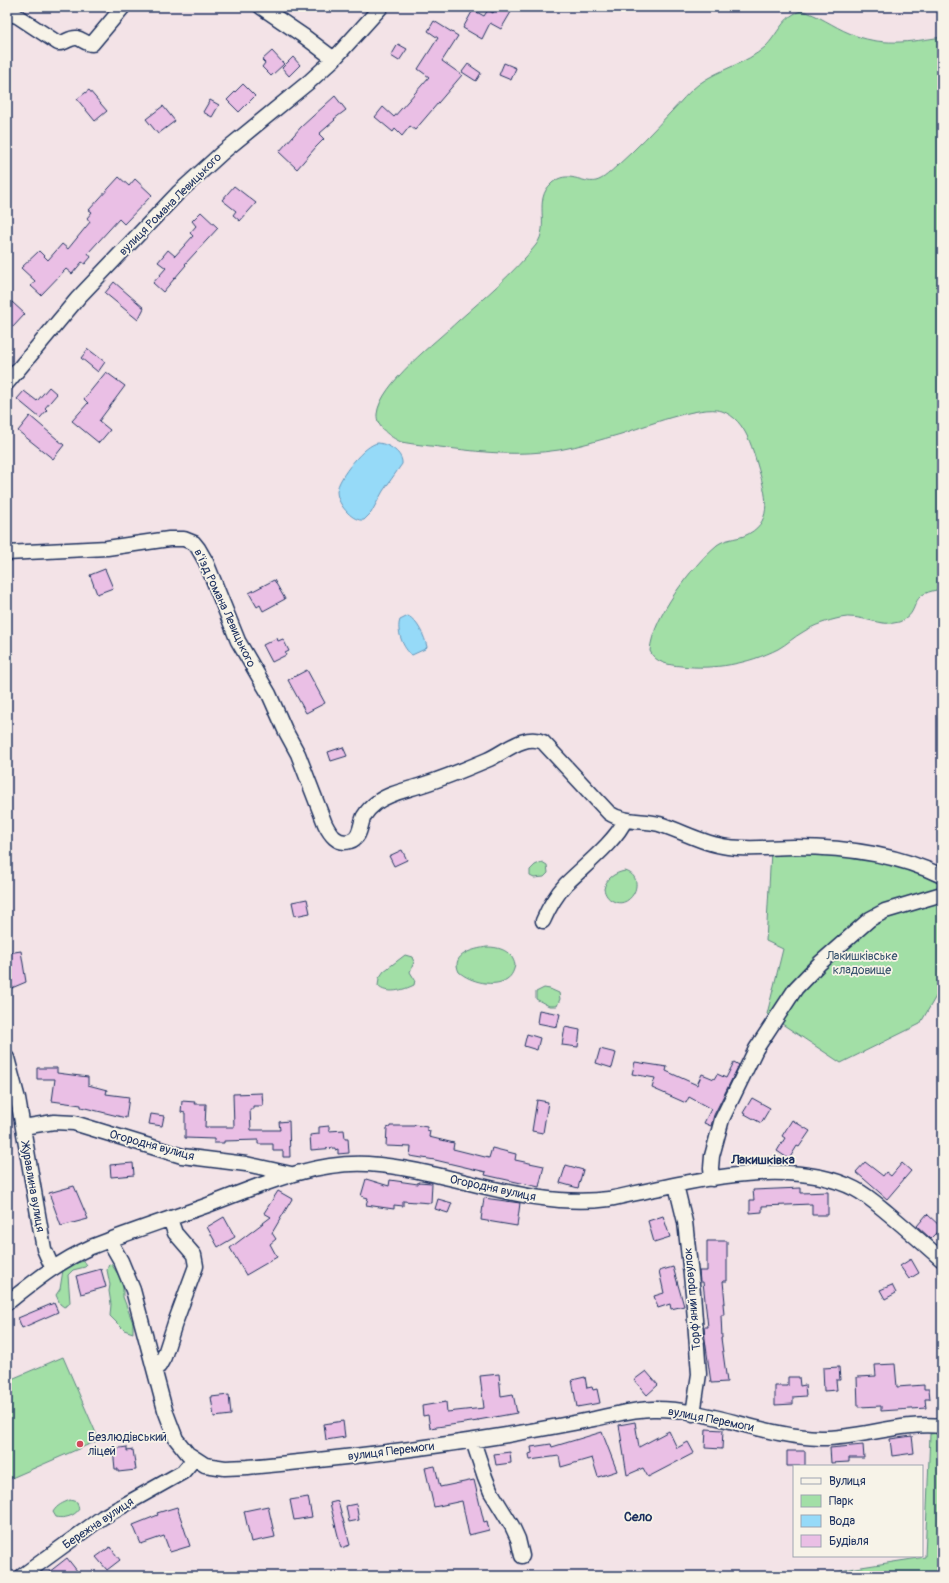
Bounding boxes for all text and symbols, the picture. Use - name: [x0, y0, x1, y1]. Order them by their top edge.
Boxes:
- street label: вулиця Романа Левицького: [116, 149, 225, 259]
- street label: в’їзд Романа Левицького: [190, 547, 259, 670]
- park label: Лакишківське кладовище: [826, 949, 897, 978]
- street label: Огородня вулиця: [108, 1127, 196, 1164]
- street label: Журавлина вулиця: [17, 1139, 48, 1234]
- district label: Лакишківка: [730, 1152, 795, 1168]
- street label: Огородня вулиця: [449, 1172, 538, 1205]
- street label: Торф'яний провулок: [681, 1247, 704, 1351]
- street label: вулиця Перемоги: [667, 1404, 756, 1435]
- place label: Безлюдівський ліцей: [88, 1430, 167, 1459]
- marker: Безлюдівський ліцей: [75, 1439, 85, 1449]
- street label: вулиця Перемоги: [347, 1439, 436, 1464]
- legend: [793, 1465, 923, 1557]
- text: Вулиця: [829, 1474, 866, 1489]
- street label: Бережна вулиця: [60, 1494, 137, 1553]
- text: Парк: [829, 1494, 854, 1509]
- district label: Село: [624, 1509, 652, 1525]
- text: Вода: [829, 1514, 855, 1529]
- text: Будівля: [829, 1534, 869, 1549]

